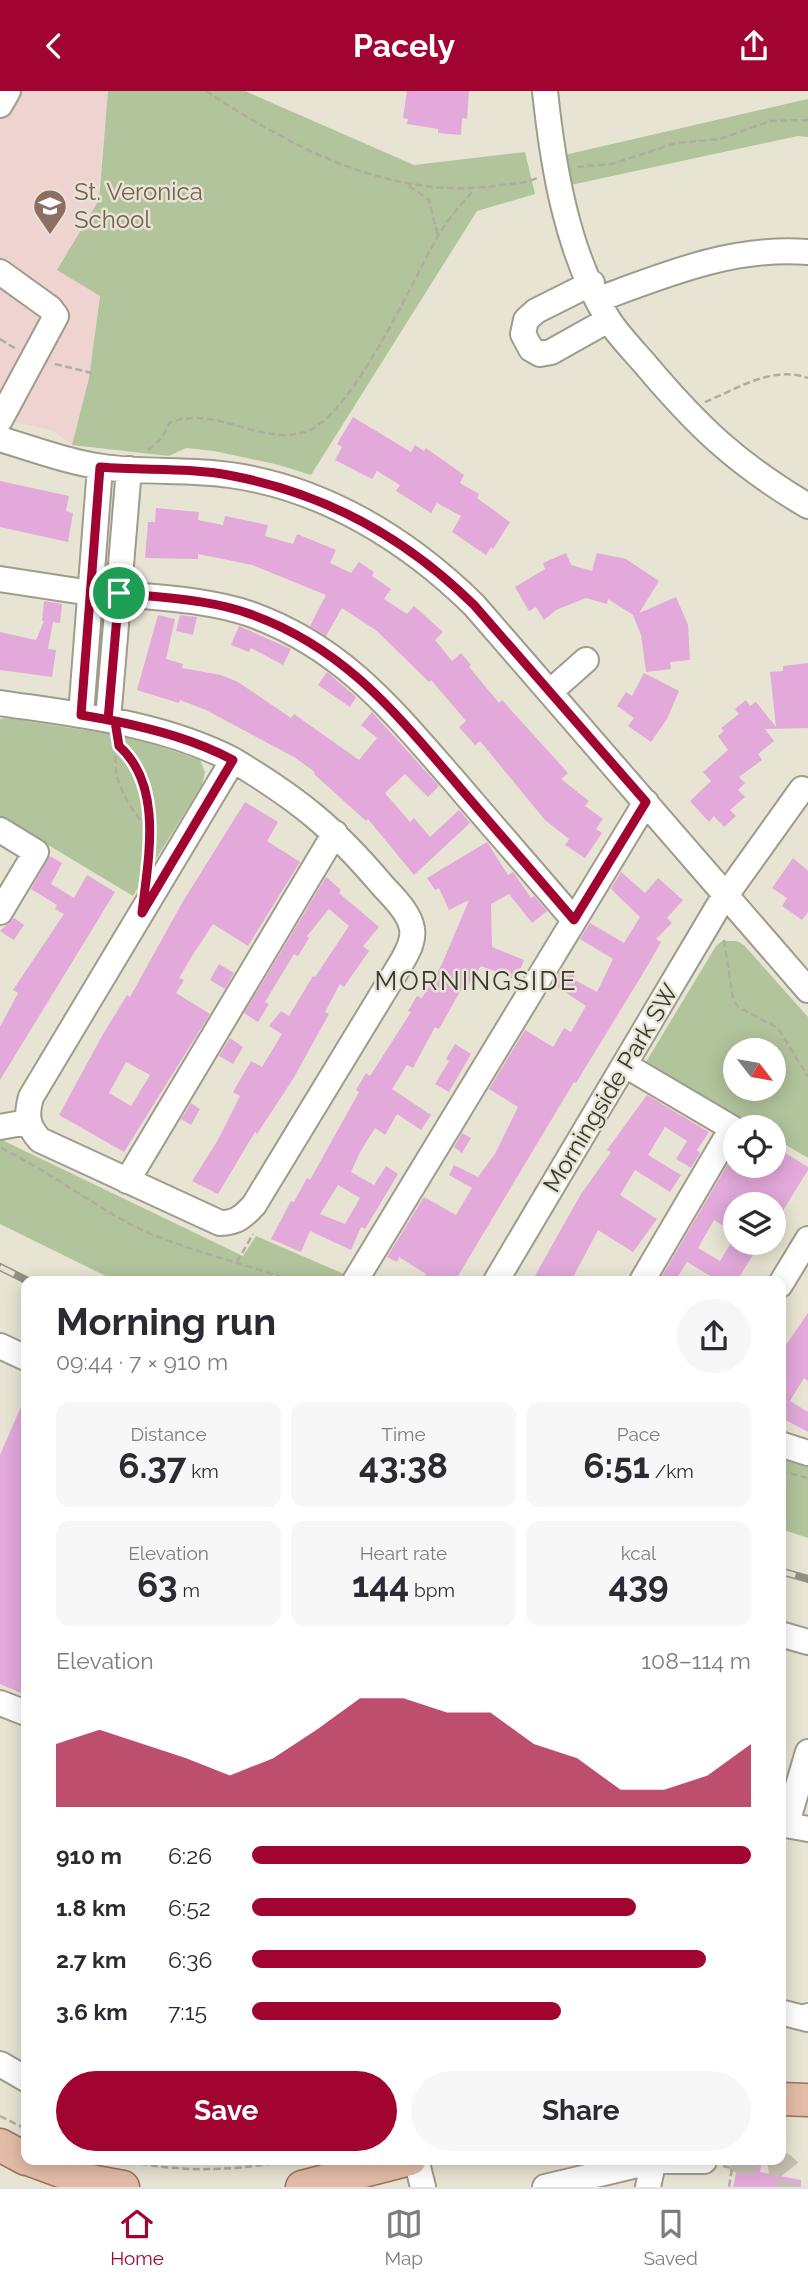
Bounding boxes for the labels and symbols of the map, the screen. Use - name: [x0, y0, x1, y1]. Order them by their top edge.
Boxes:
- place label: St. Veronica School: [74, 177, 203, 234]
- school or university icon: St. Veronica School: [31, 187, 69, 236]
- pin: [89, 563, 149, 623]
- district label: MORNINGSIDE: [374, 966, 578, 996]
- street label: Morningside Park SW: [537, 978, 684, 1197]
- north arrow: [723, 1038, 786, 1101]

